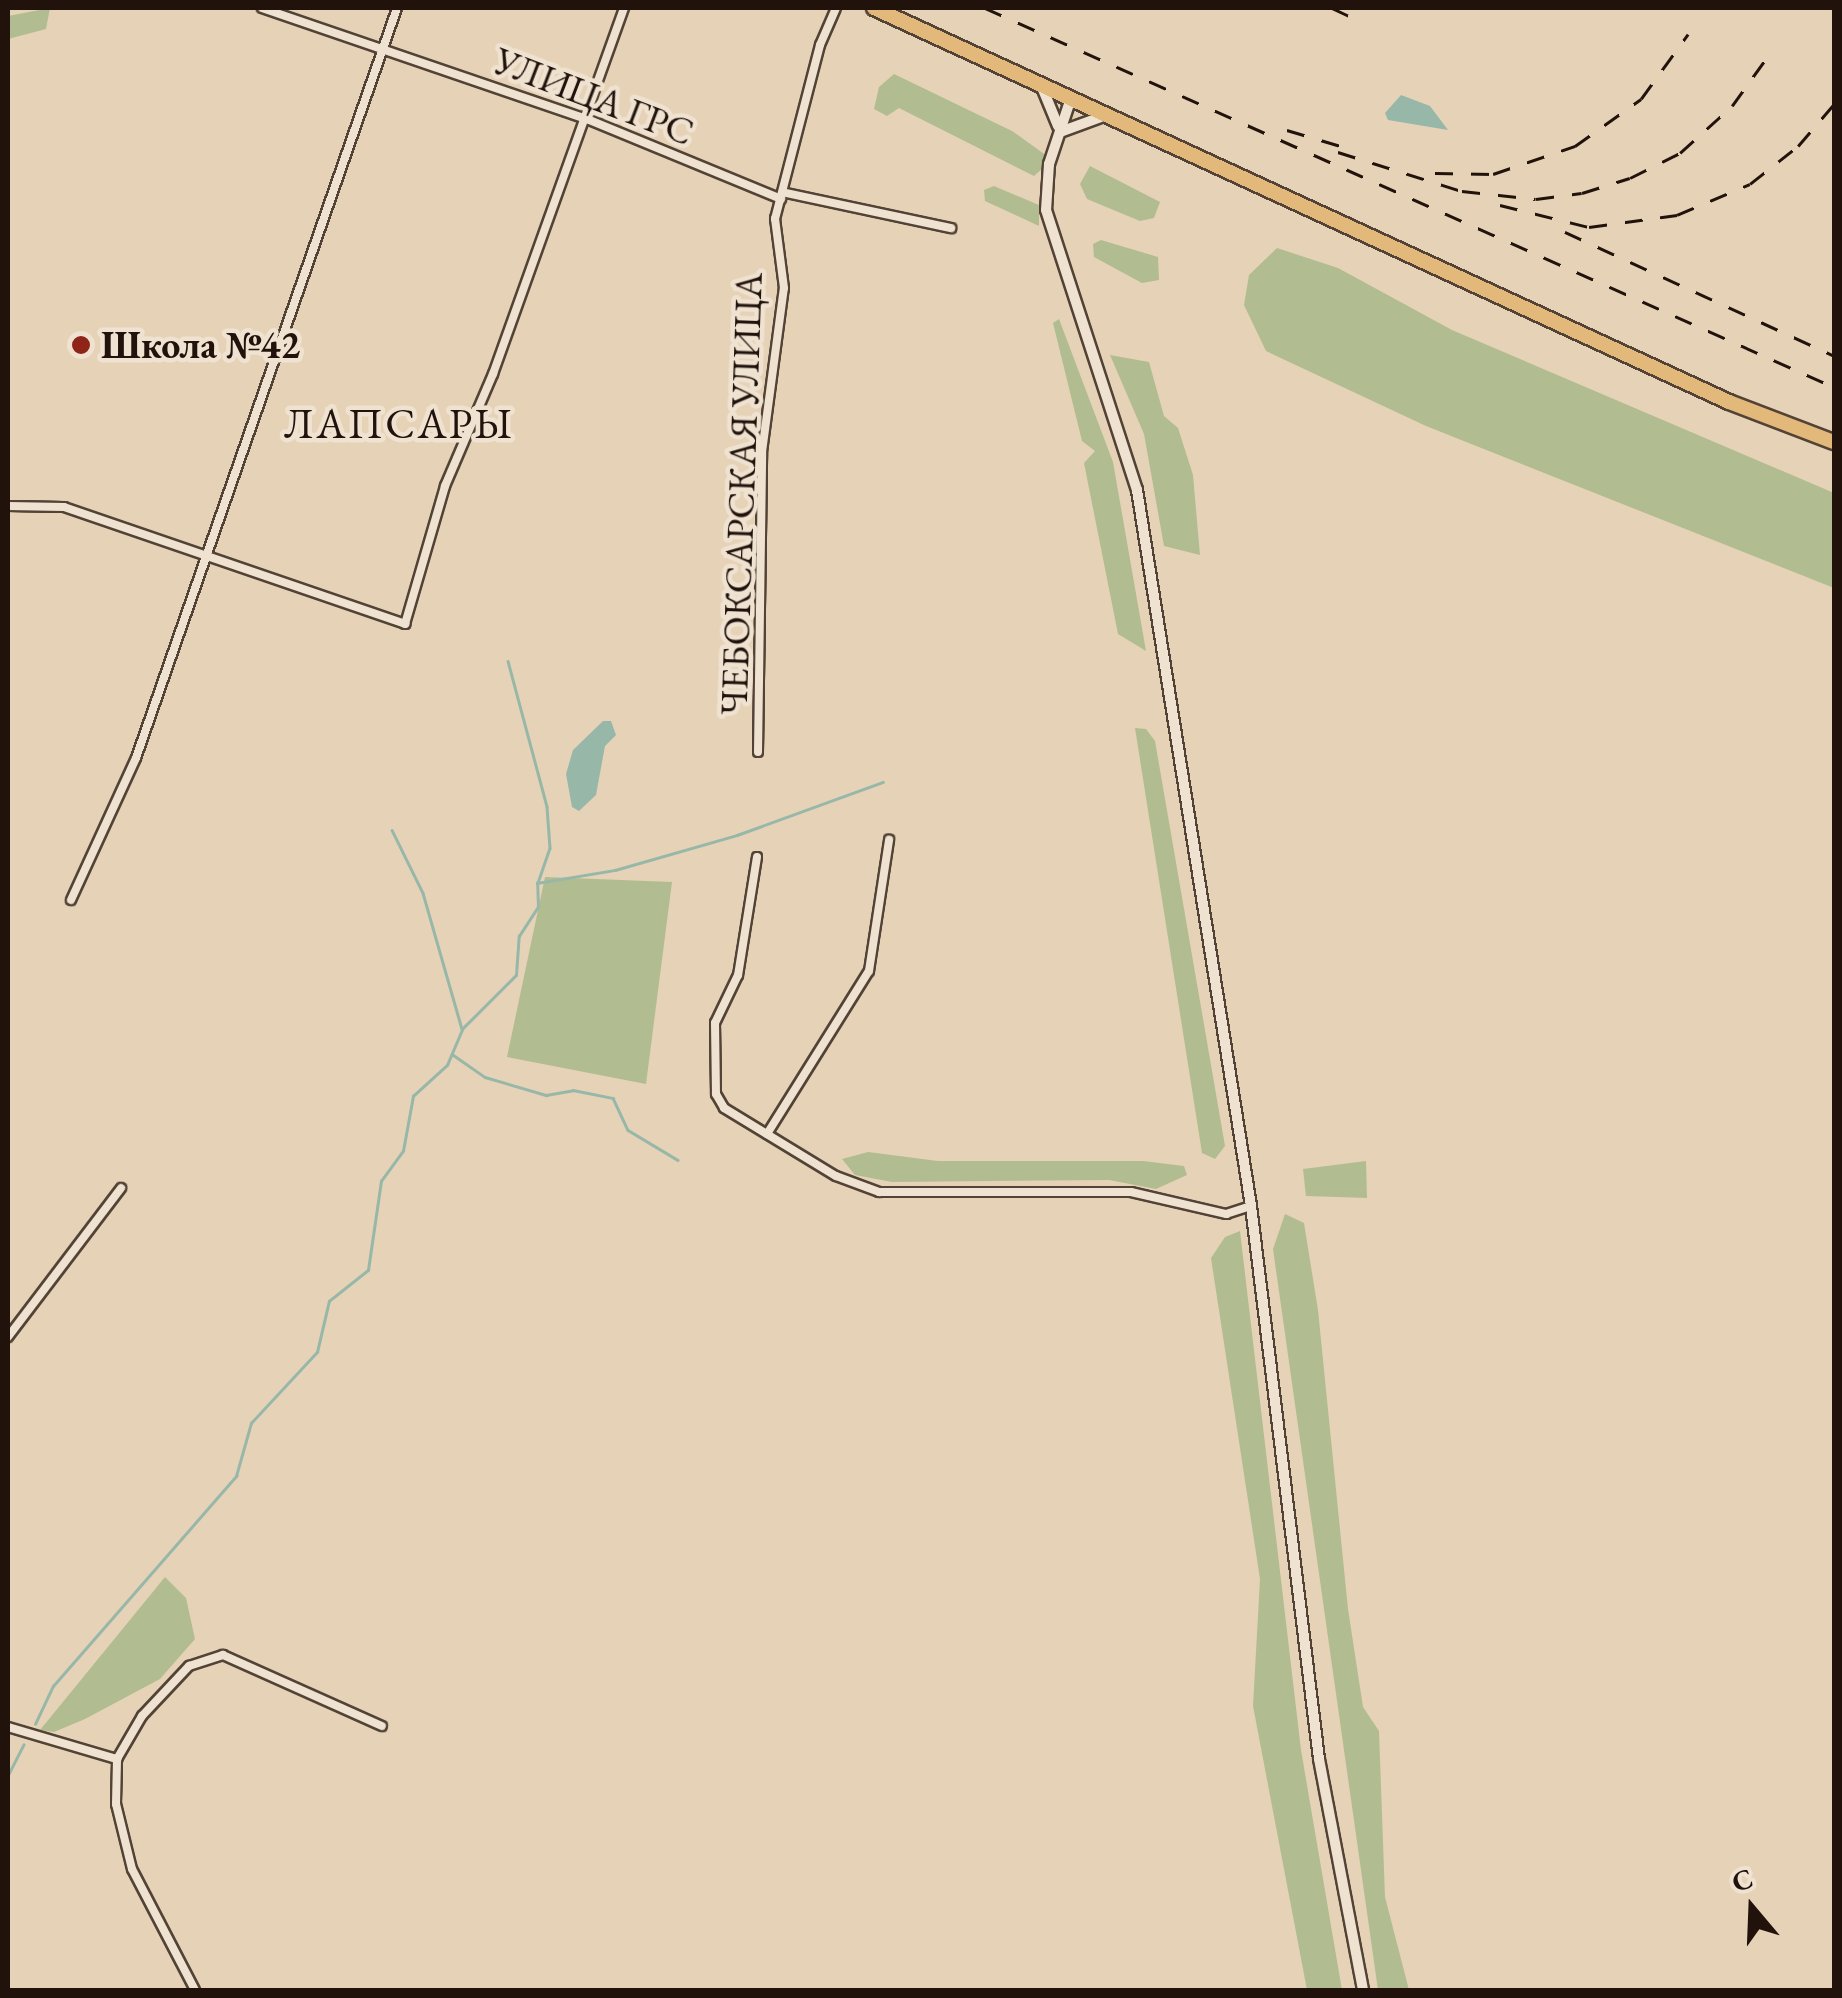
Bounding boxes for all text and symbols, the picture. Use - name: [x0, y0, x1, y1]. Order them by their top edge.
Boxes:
- street label: УЛИЦА ГРС: [488, 37, 700, 155]
- street label: ЧЕБОКСАРСКАЯ УЛИЦА: [710, 272, 772, 716]
- place label: Школа №42: [101, 322, 300, 368]
- marker: Школа №42: [70, 334, 92, 356]
- district label: ЛАПСАРЫ: [284, 399, 514, 449]
- north arrow: [1702, 1858, 1802, 1958]
- text: С: [1727, 1859, 1757, 1900]

